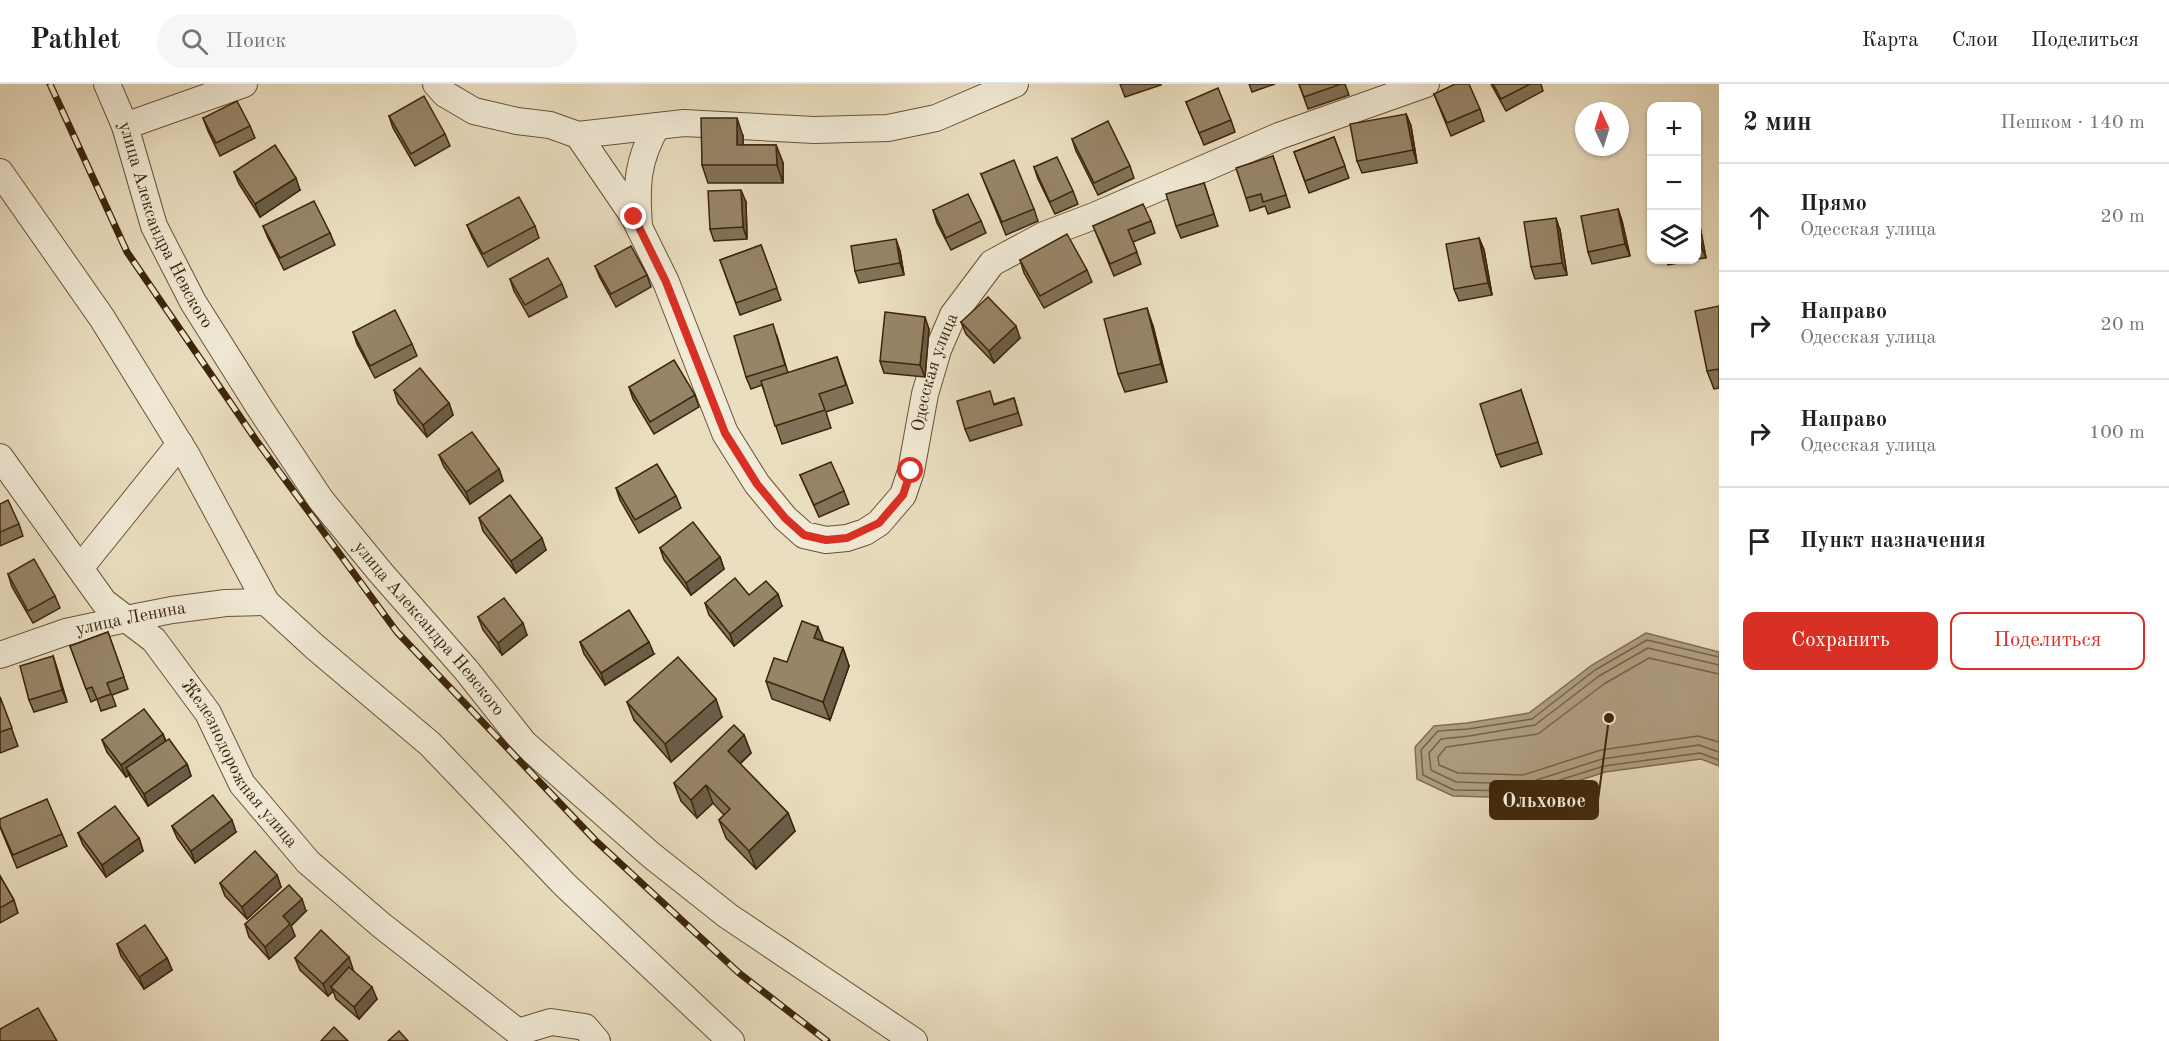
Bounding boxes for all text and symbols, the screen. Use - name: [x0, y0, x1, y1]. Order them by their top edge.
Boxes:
- search box: [157, 14, 577, 68]
- icon: search: [178, 25, 211, 58]
- text: Pathlet: [30, 27, 121, 55]
- text: Поиск: [226, 30, 286, 52]
- text: Карта: [1862, 30, 1919, 51]
- text: Слои: [1952, 30, 1998, 51]
- text: Поделиться: [2031, 30, 2139, 51]
- north arrow: [1575, 102, 1629, 156]
- map controls: [1647, 102, 1701, 264]
- button: +: [1647, 102, 1701, 156]
- text: 2 мин: [1743, 110, 1812, 136]
- text: Пешком · 140 m: [2000, 113, 2145, 133]
- street label: улица Александра Невского: [115, 120, 216, 332]
- button: −: [1647, 156, 1701, 210]
- text: Прямо: [1800, 193, 1867, 215]
- icon: ahead: [1743, 201, 1776, 234]
- route end: [620, 203, 646, 229]
- text: 20 m: [2100, 207, 2145, 227]
- button: layers: [1647, 210, 1701, 264]
- text: Одесская улица: [1800, 220, 1936, 240]
- text: Направо: [1800, 301, 1887, 323]
- icon: right: [1743, 309, 1776, 342]
- street label: Одесская улица: [909, 310, 962, 433]
- text: 20 m: [2100, 315, 2145, 335]
- text: Одесская улица: [1800, 328, 1936, 348]
- text: Направо: [1800, 409, 1887, 431]
- icon: right: [1743, 417, 1776, 450]
- text: 100 m: [2089, 423, 2145, 443]
- text: Одесская улица: [1800, 436, 1936, 456]
- route start: [897, 457, 923, 483]
- icon: arrive: [1743, 525, 1776, 558]
- text: Пункт назначения: [1800, 530, 1986, 552]
- street label: улица Александра Невского: [350, 538, 508, 719]
- street label: улица Ленина: [74, 599, 187, 639]
- button: Сохранить: [1743, 612, 1938, 670]
- button: Поделиться: [1950, 612, 2145, 670]
- street label: Железнодорожная улица: [177, 676, 301, 851]
- callout: Ольховое: [1490, 781, 1598, 819]
- text: Ольховое: [1502, 792, 1586, 812]

